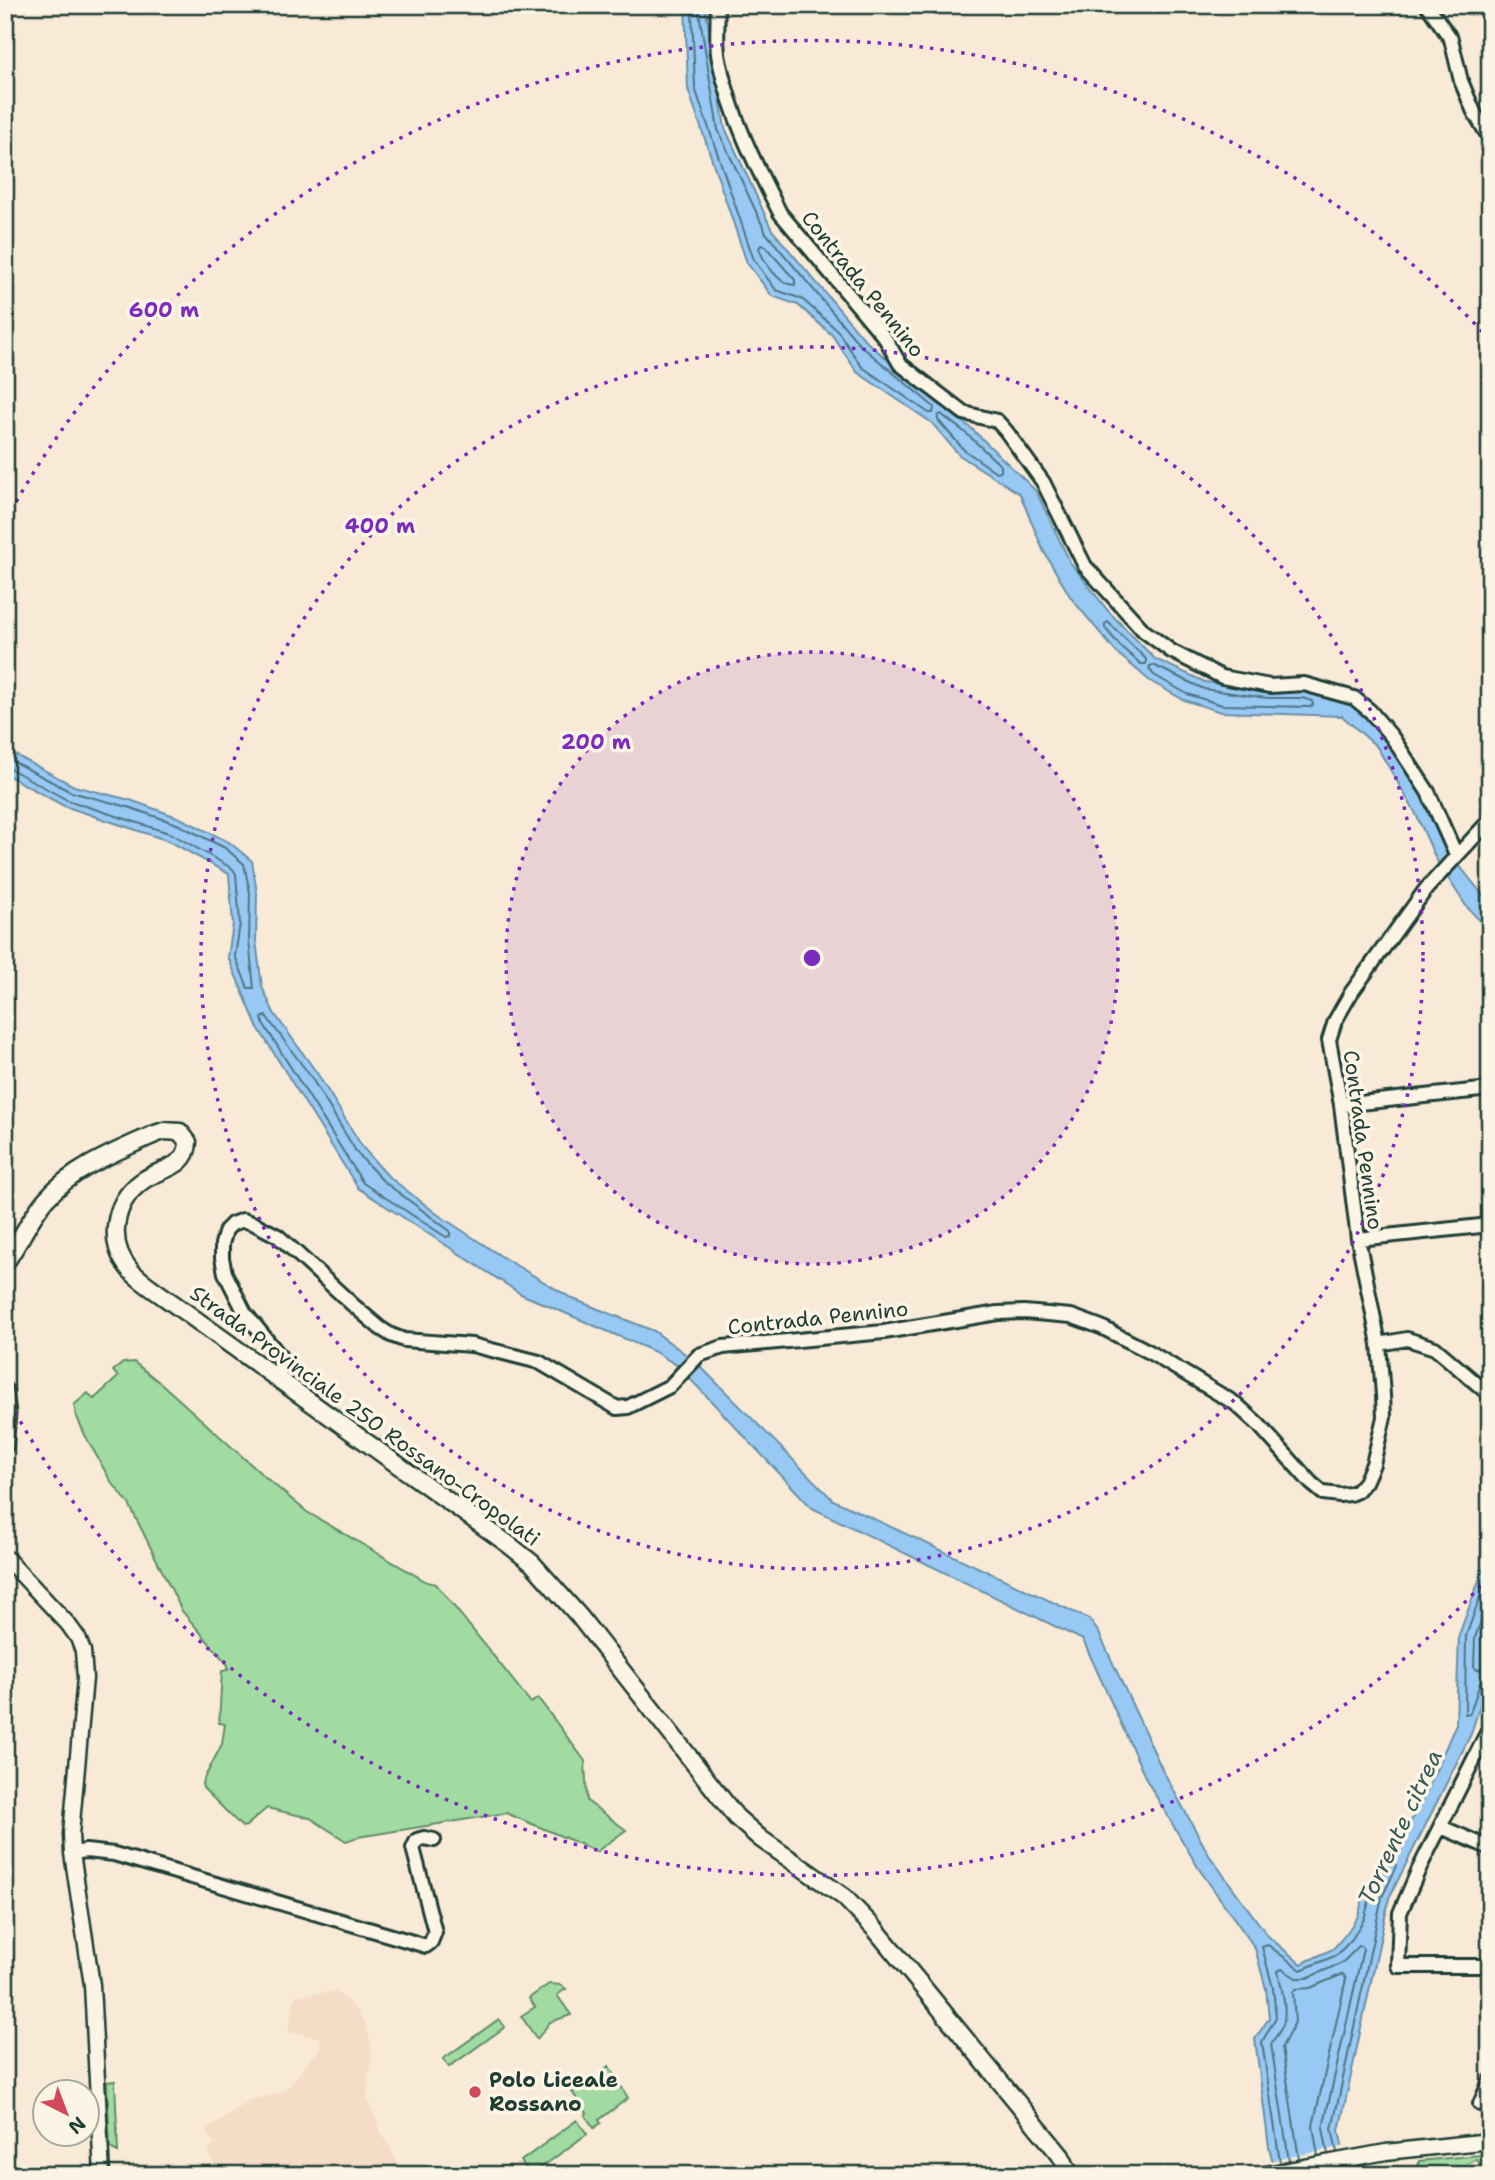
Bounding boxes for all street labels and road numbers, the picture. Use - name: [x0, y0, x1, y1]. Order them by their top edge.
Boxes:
- street label: Contrada Pennino: [795, 205, 931, 363]
- street label: Contrada Pennino: [1337, 1048, 1389, 1232]
- street label: Strada Provinciale 250 Rossano-Cropolati: [184, 1279, 546, 1553]
- street label: Contrada Pennino: [726, 1295, 910, 1341]

